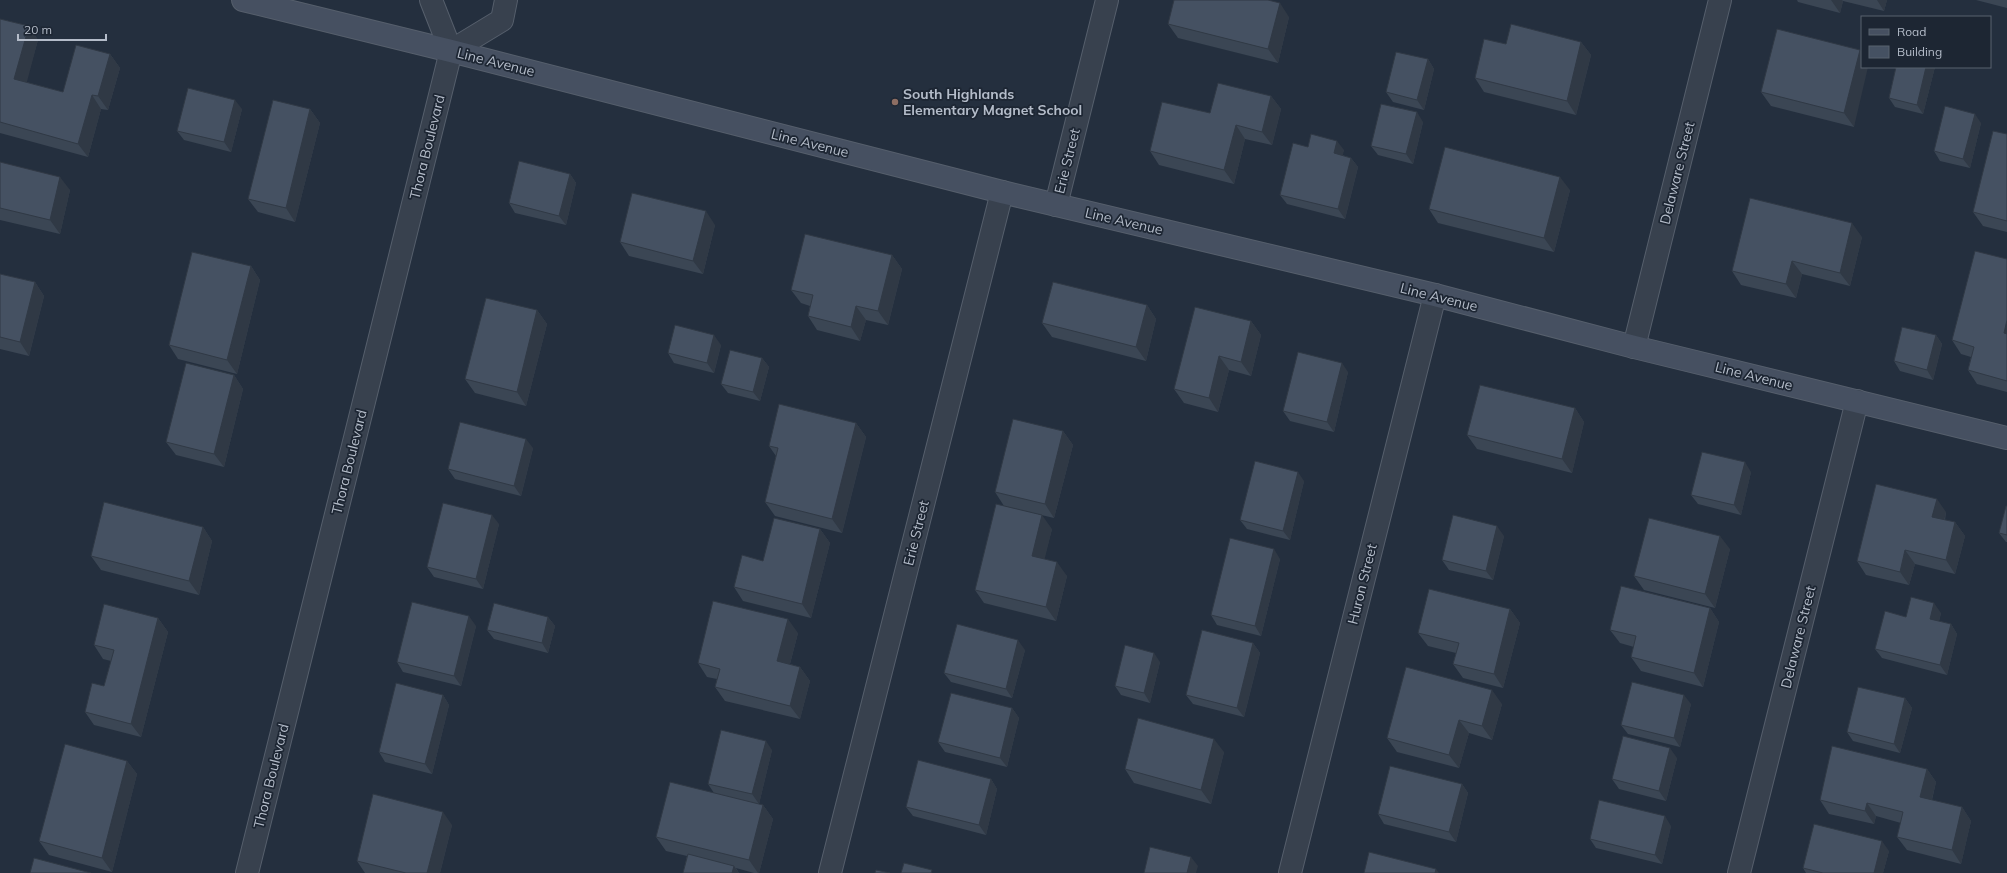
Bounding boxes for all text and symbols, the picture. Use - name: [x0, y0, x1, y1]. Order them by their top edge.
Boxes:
- scale bar: [18, 16, 106, 42]
- legend: [1861, 16, 1991, 68]
- text: 20 m: [24, 22, 52, 37]
- text: Road: [1897, 24, 1926, 39]
- street label: Line Avenue: [455, 44, 537, 80]
- text: Building: [1897, 44, 1942, 59]
- place label: South Highlands Elementary Magnet School: [903, 85, 1082, 119]
- street label: Thora Boulevard: [405, 93, 449, 201]
- marker: South Highlands Elementary Magnet School: [890, 97, 900, 107]
- street label: Delaware Street: [1656, 120, 1698, 226]
- street label: Line Avenue: [769, 125, 851, 161]
- street label: Erie Street: [1050, 126, 1084, 196]
- street label: Line Avenue: [1083, 203, 1165, 239]
- street label: Line Avenue: [1398, 279, 1480, 315]
- street label: Line Avenue: [1713, 358, 1795, 394]
- street label: Thora Boulevard: [327, 408, 371, 516]
- street label: Erie Street: [899, 498, 933, 568]
- street label: Huron Street: [1343, 542, 1381, 626]
- street label: Delaware Street: [1777, 584, 1819, 690]
- street label: Thora Boulevard: [249, 722, 293, 830]

